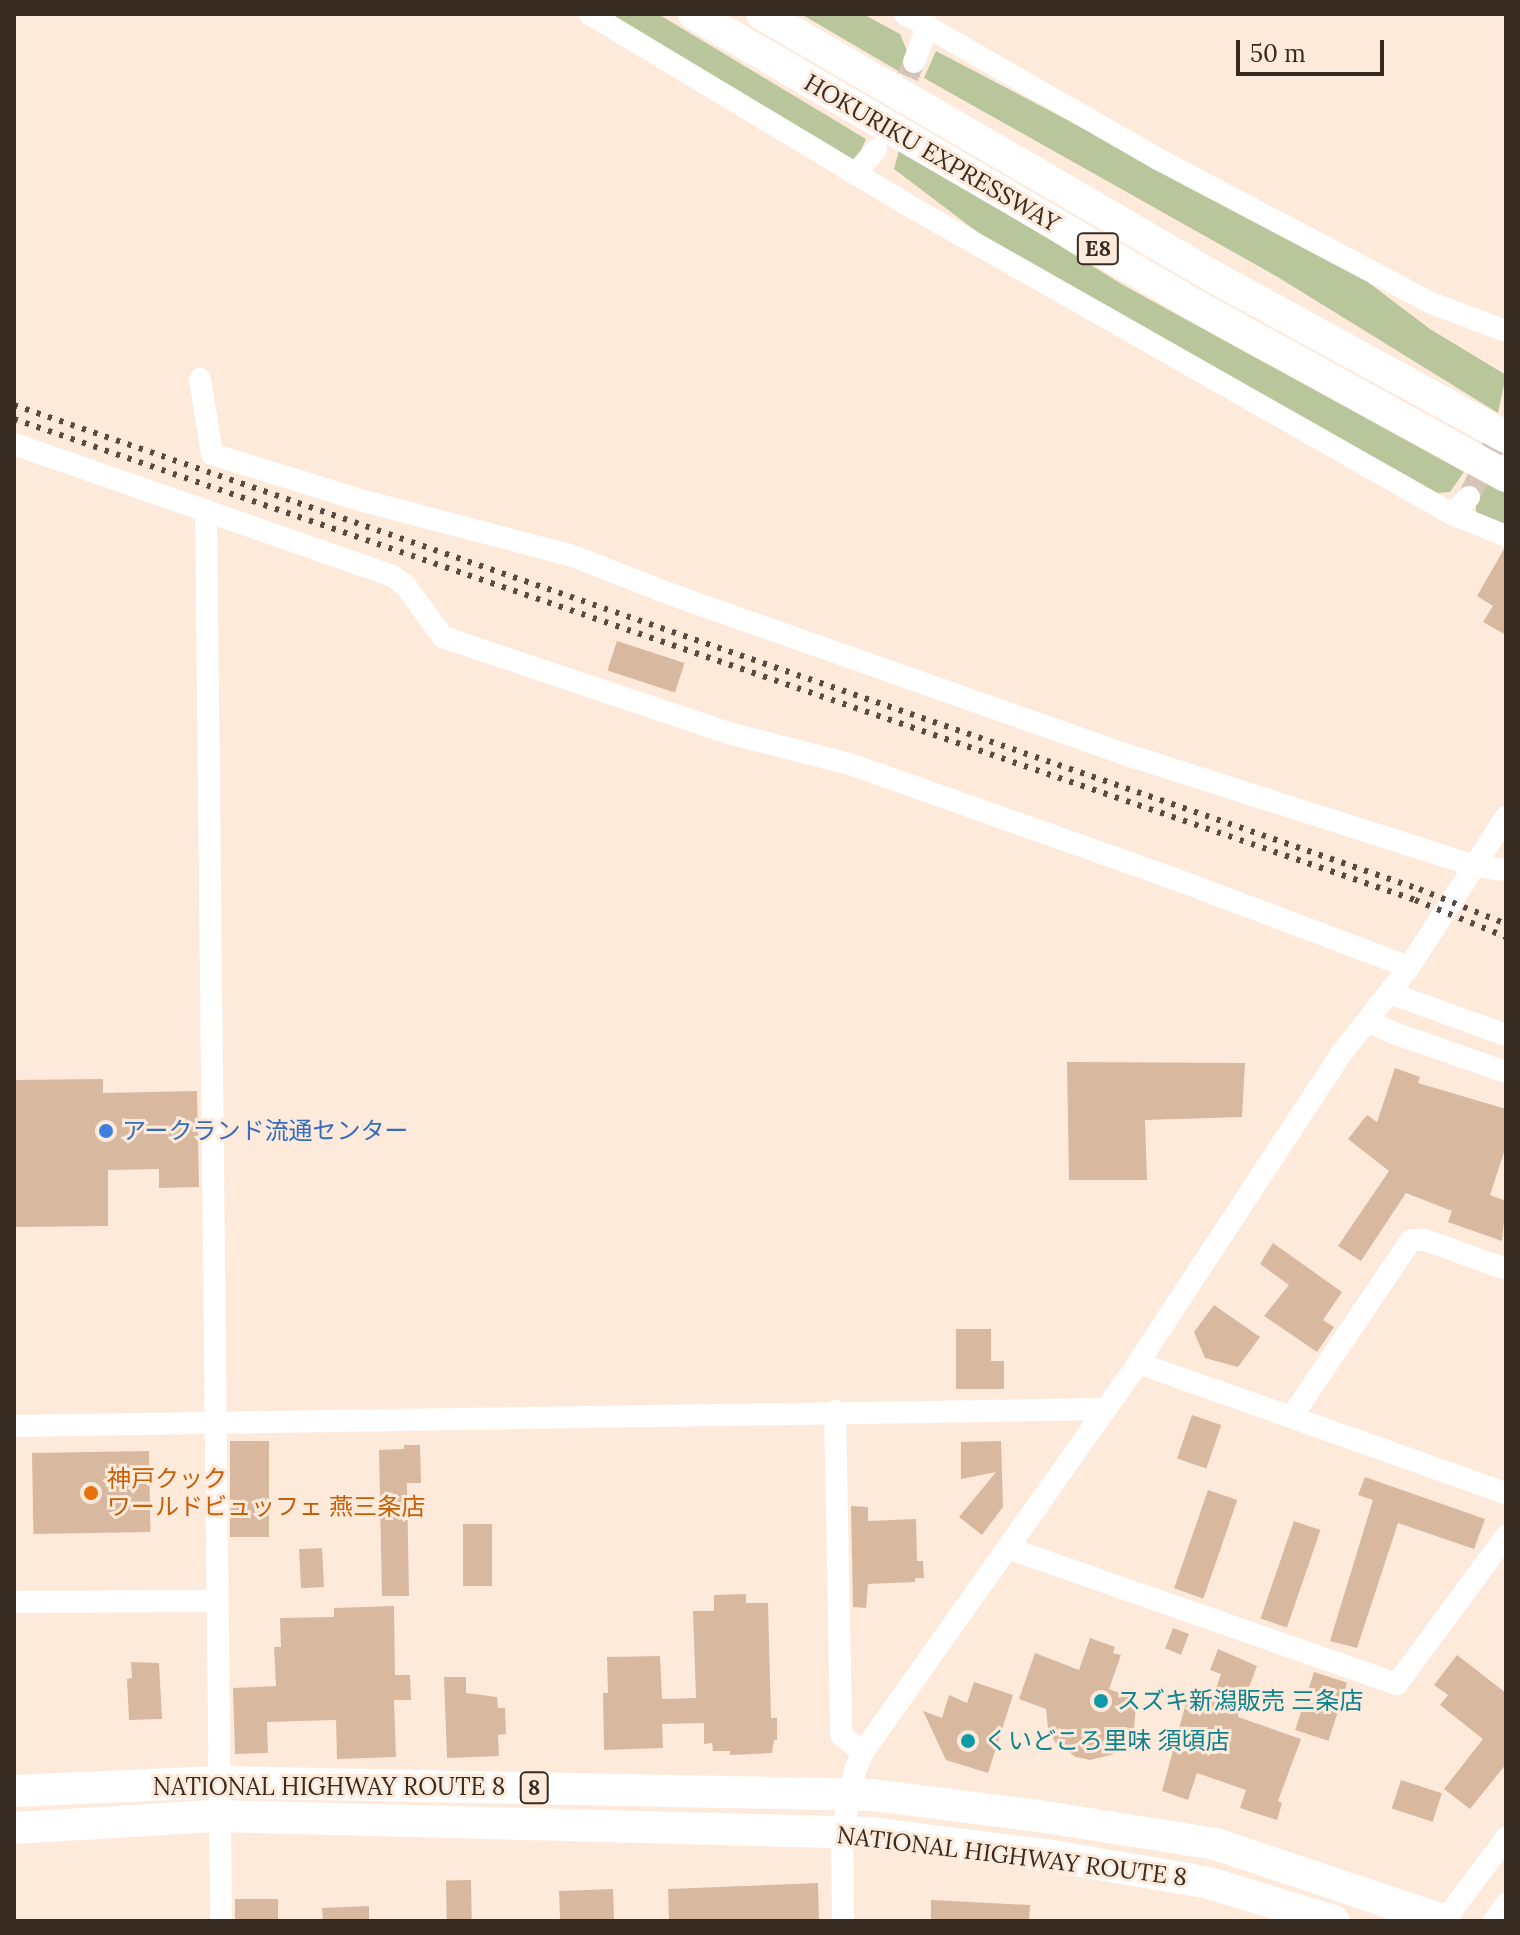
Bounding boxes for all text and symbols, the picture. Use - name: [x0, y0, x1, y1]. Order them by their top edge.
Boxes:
- scale bar: [1240, 24, 1388, 74]
- text: 50 m: [1250, 38, 1306, 69]
- street label: HOKURIKU EXPRESSWAY: [799, 68, 1065, 238]
- road number: E8: [1076, 231, 1120, 267]
- place label: アークランド流通センター: [122, 1117, 409, 1145]
- marker: アークランド流通センター: [97, 1122, 115, 1140]
- place label: 神戸クック ワールドビュッフェ 燕三条店: [107, 1465, 425, 1521]
- marker: 神戸クック ワールドビュッフェ 燕三条店: [82, 1484, 100, 1502]
- place label: スズキ新潟販売 三条店: [1117, 1687, 1363, 1715]
- marker: スズキ新潟販売 三条店: [1092, 1692, 1110, 1710]
- place label: くいどころ里味 須頃店: [984, 1727, 1230, 1755]
- marker: くいどころ里味 須頃店: [959, 1732, 977, 1750]
- road number: 8: [518, 1770, 550, 1806]
- street label: NATIONAL HIGHWAY ROUTE 8: [153, 1773, 505, 1801]
- street label: NATIONAL HIGHWAY ROUTE 8: [835, 1820, 1189, 1892]

